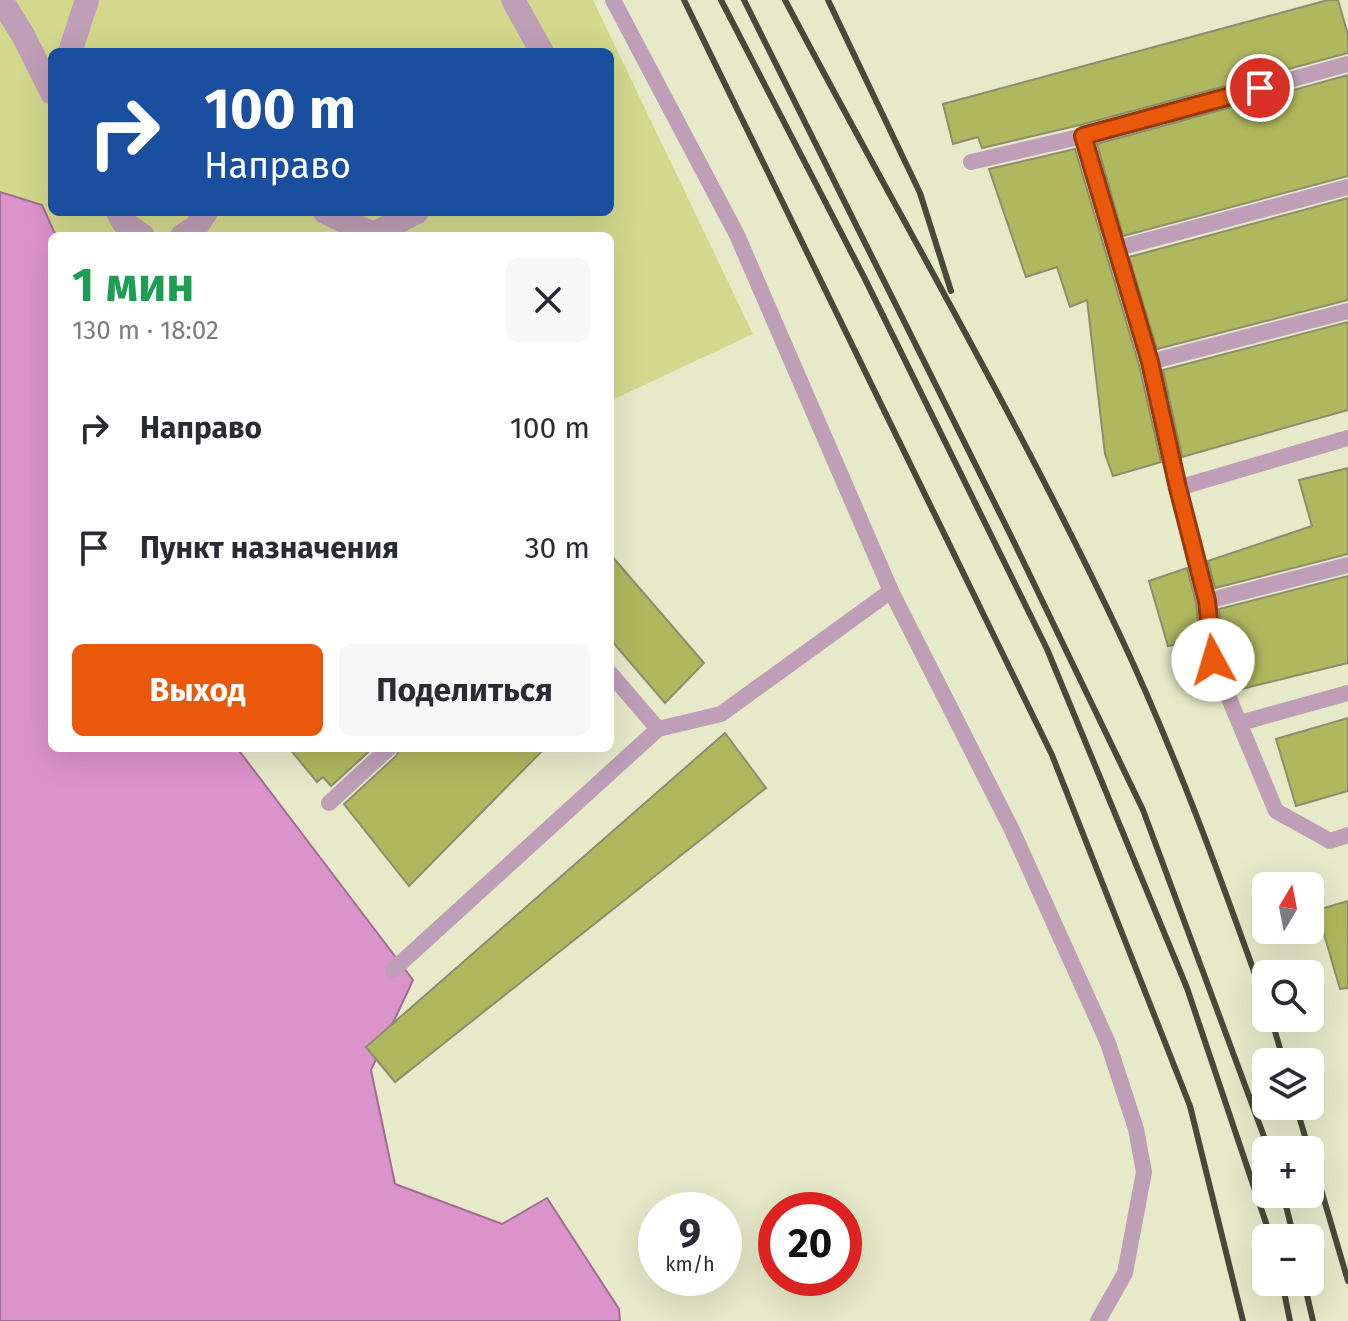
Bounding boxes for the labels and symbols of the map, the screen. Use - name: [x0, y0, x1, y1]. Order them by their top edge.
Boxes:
- pin: [1226, 54, 1294, 122]
- position arrow: [1171, 618, 1255, 702]
- north arrow: [1252, 872, 1324, 944]
- speed limit sign: 20: [758, 1192, 862, 1296]

